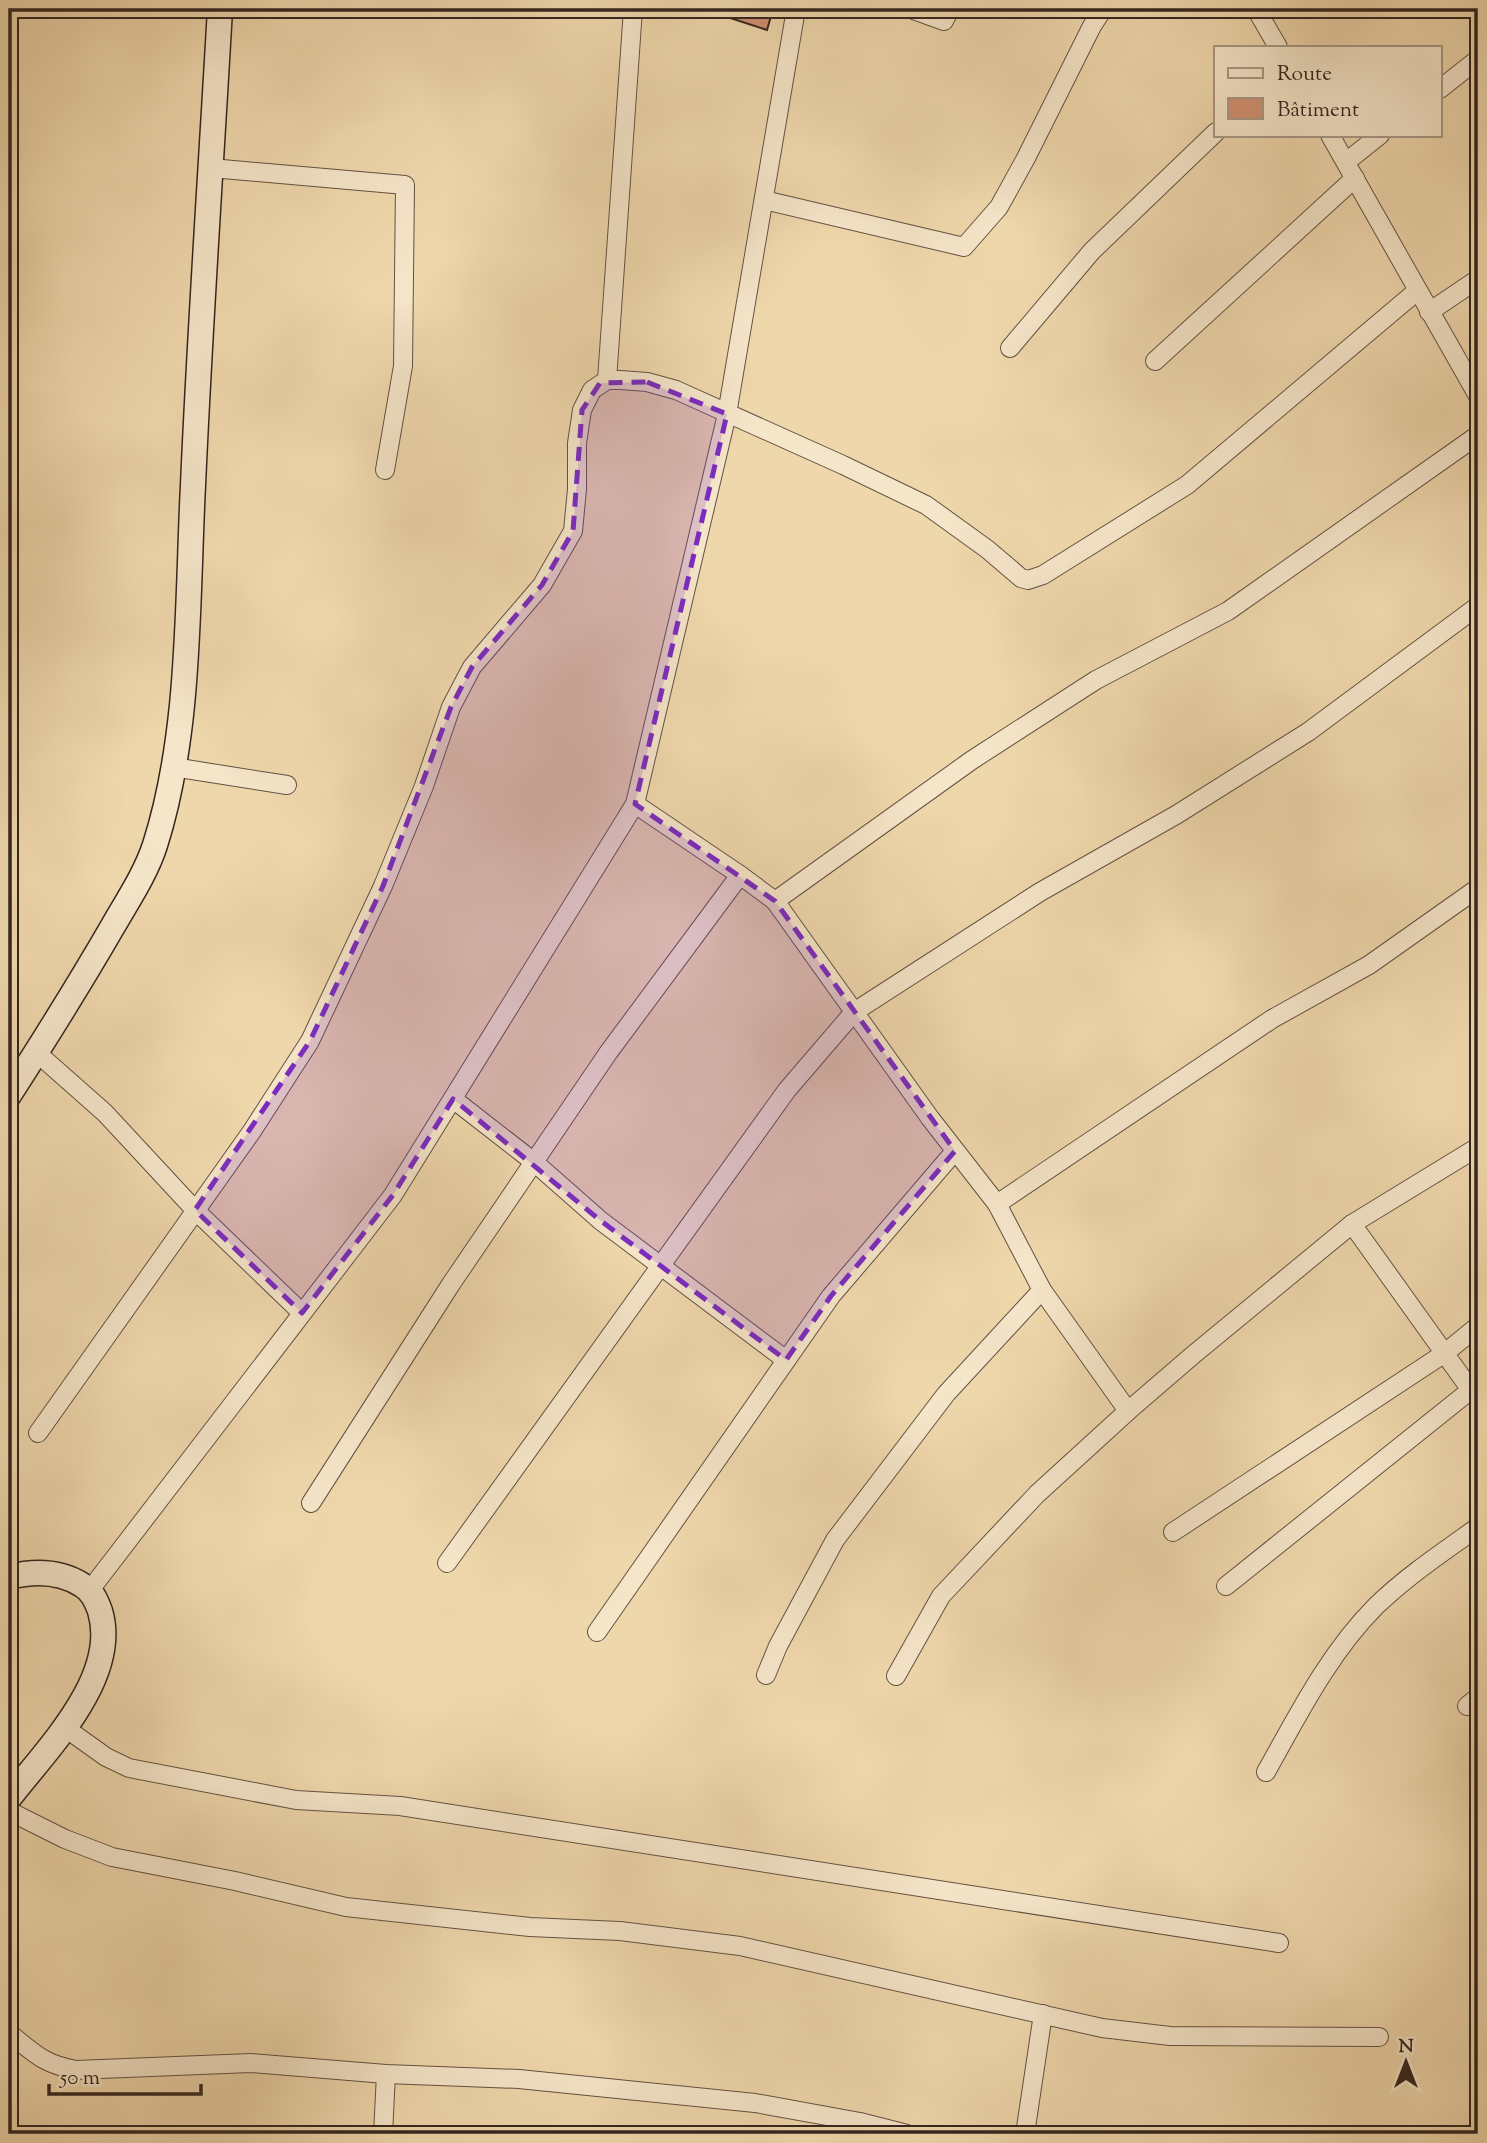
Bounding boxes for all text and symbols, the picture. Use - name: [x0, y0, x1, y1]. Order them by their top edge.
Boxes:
- legend: [1214, 46, 1442, 136]
- text: Route: [1277, 60, 1332, 90]
- text: Bâtiment: [1277, 96, 1359, 126]
- north arrow: [1372, 2028, 1442, 2098]
- text: N: [1398, 2034, 1414, 2061]
- scale bar: [49, 2052, 201, 2096]
- text: 50 m: [59, 2064, 100, 2094]

